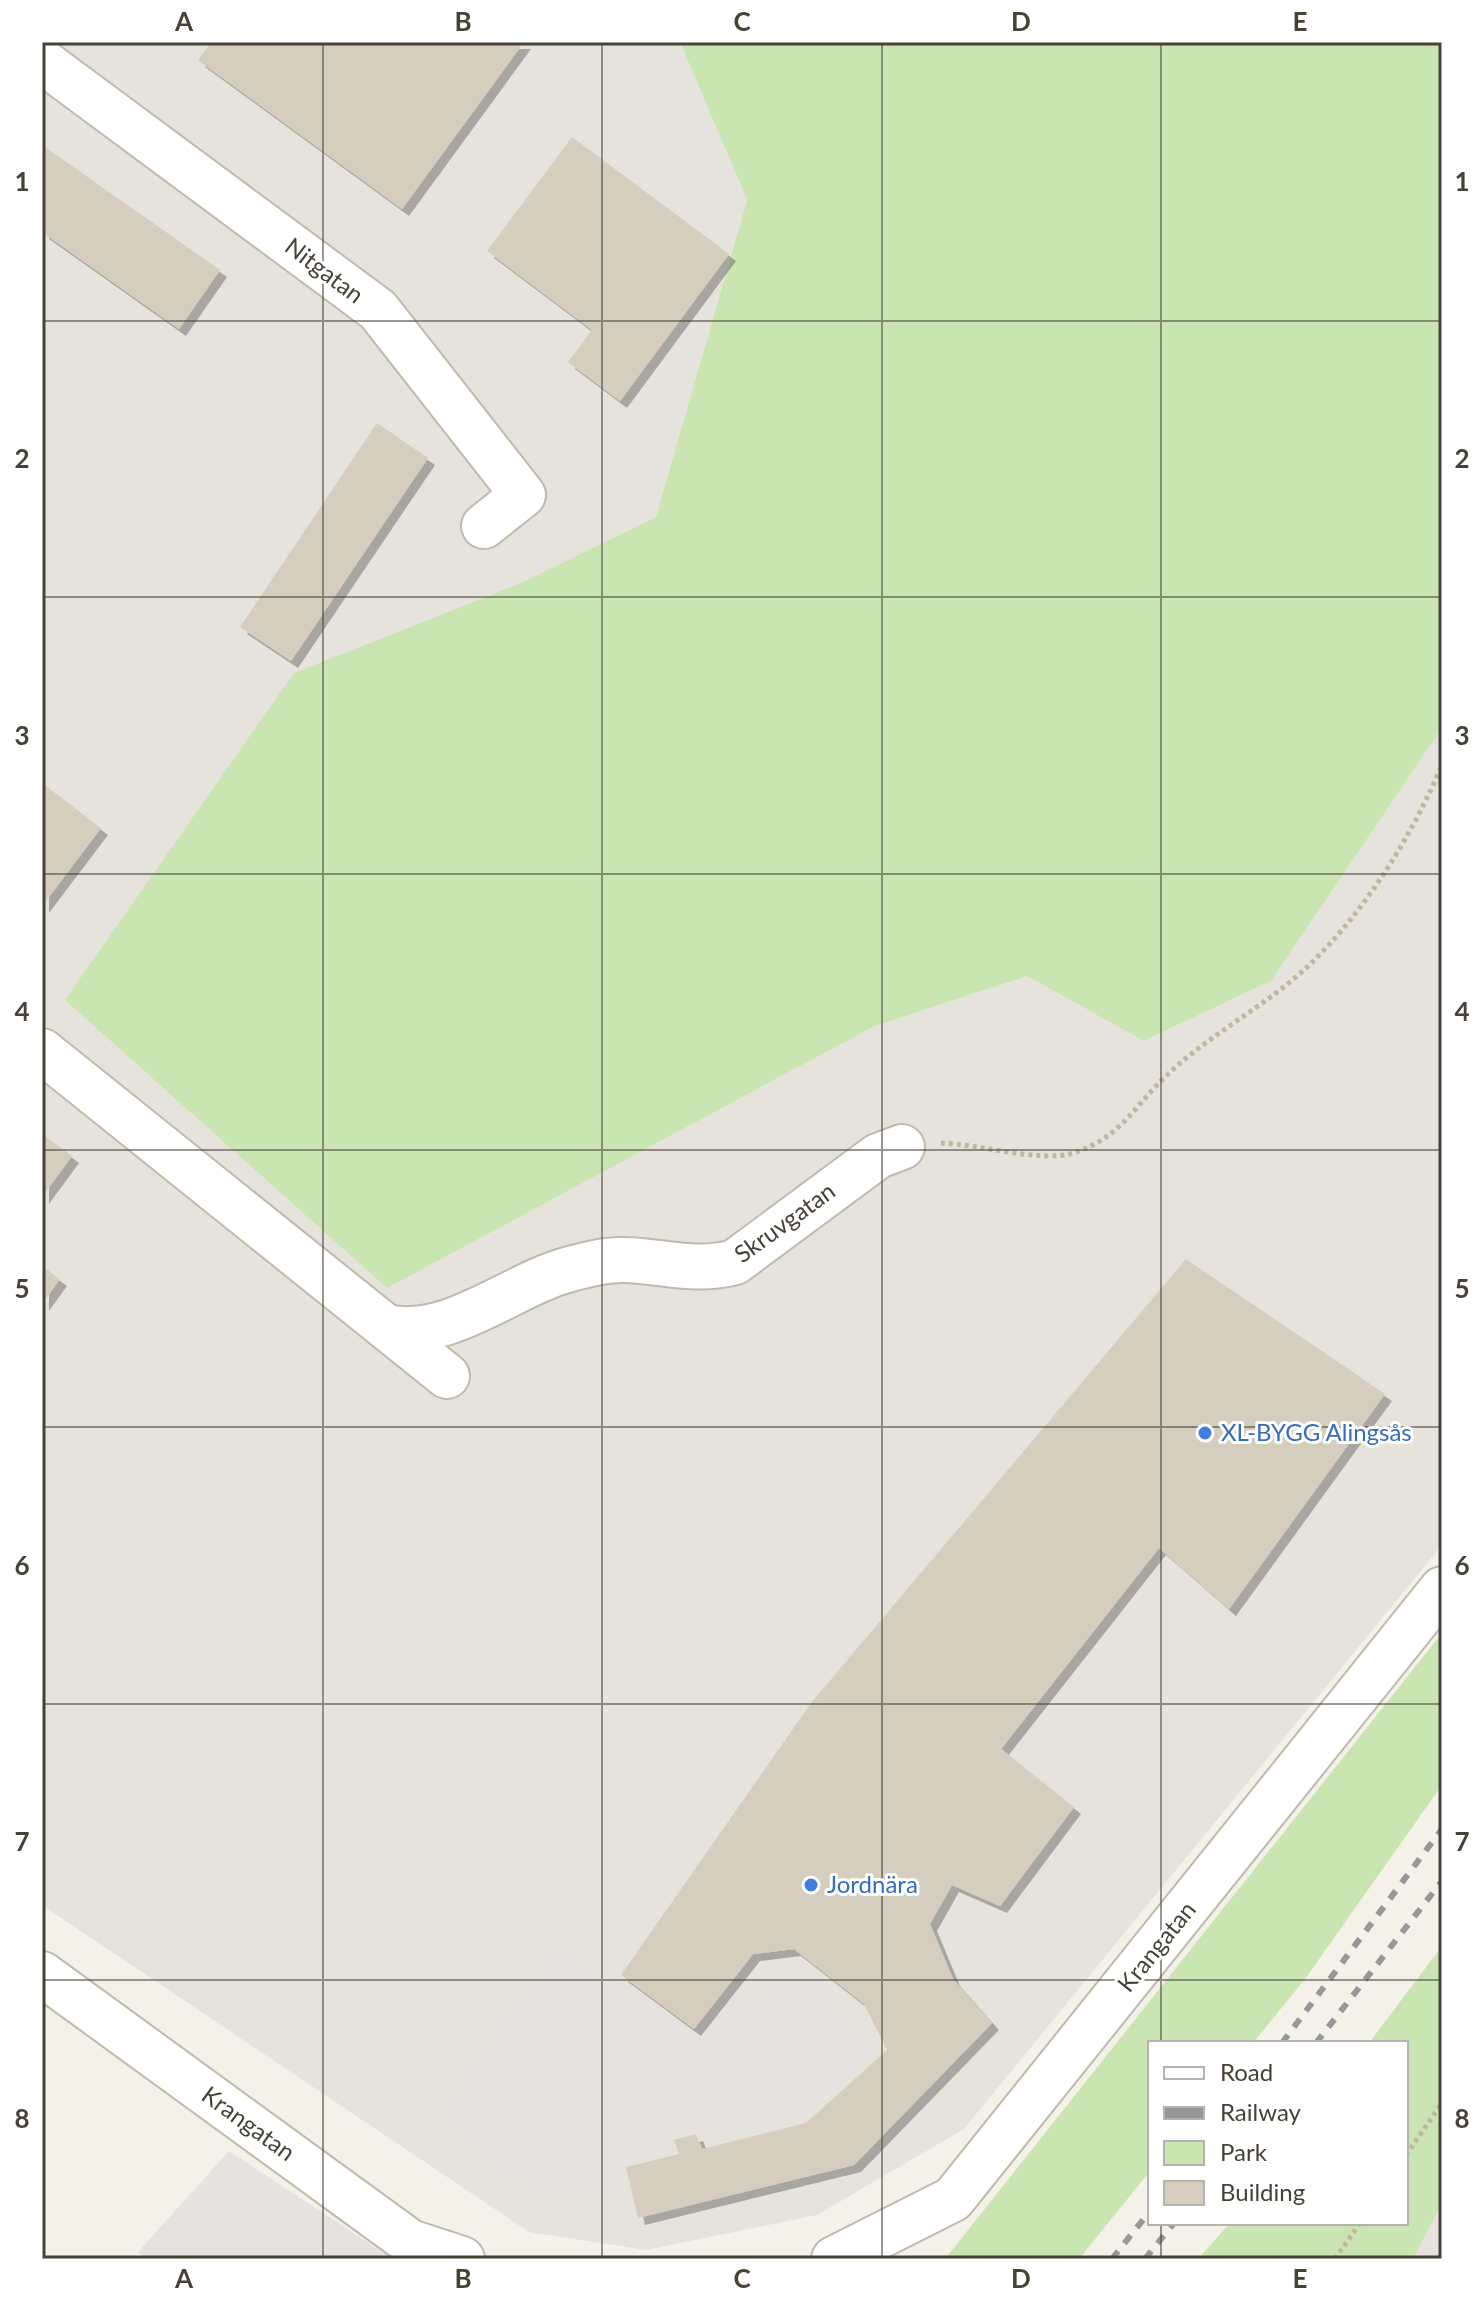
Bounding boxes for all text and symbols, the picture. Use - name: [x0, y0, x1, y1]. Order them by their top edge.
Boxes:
- text: A: [174, 5, 194, 37]
- text: B: [454, 5, 472, 37]
- text: C: [733, 5, 751, 37]
- text: D: [1011, 5, 1031, 37]
- text: E: [1293, 5, 1307, 37]
- text: 1: [14, 165, 30, 197]
- text: 1: [1454, 165, 1470, 197]
- street label: Nitgatan: [280, 231, 370, 309]
- text: 2: [14, 442, 30, 474]
- text: 2: [1454, 442, 1470, 474]
- text: 3: [14, 719, 30, 751]
- text: 3: [1454, 719, 1470, 751]
- text: 4: [14, 995, 30, 1027]
- text: 4: [1454, 995, 1470, 1027]
- street label: Skruvgatan: [728, 1176, 840, 1268]
- text: 5: [14, 1272, 30, 1304]
- text: 5: [1454, 1272, 1470, 1304]
- place label: XL-BYGG Alingsås: [1221, 1417, 1412, 1446]
- marker: XL-BYGG Alingsås: [1196, 1424, 1214, 1442]
- text: 6: [14, 1549, 30, 1581]
- text: 6: [1454, 1549, 1470, 1581]
- text: 7: [14, 1825, 30, 1857]
- text: 7: [1454, 1825, 1470, 1857]
- place label: Jordnära: [827, 1869, 918, 1898]
- marker: Jordnära: [802, 1876, 820, 1894]
- street label: Krangatan: [1111, 1895, 1201, 1997]
- legend: [1148, 2041, 1408, 2225]
- text: Road: [1220, 2057, 1273, 2086]
- street label: Krangatan: [197, 2079, 301, 2166]
- text: Railway: [1220, 2097, 1302, 2126]
- text: 8: [14, 2102, 30, 2134]
- text: 8: [1454, 2102, 1470, 2134]
- text: Park: [1220, 2137, 1268, 2166]
- text: Building: [1220, 2177, 1305, 2206]
- text: A: [174, 2262, 194, 2294]
- text: B: [454, 2262, 472, 2294]
- text: C: [733, 2262, 751, 2294]
- text: D: [1011, 2262, 1031, 2294]
- text: E: [1293, 2262, 1307, 2294]

